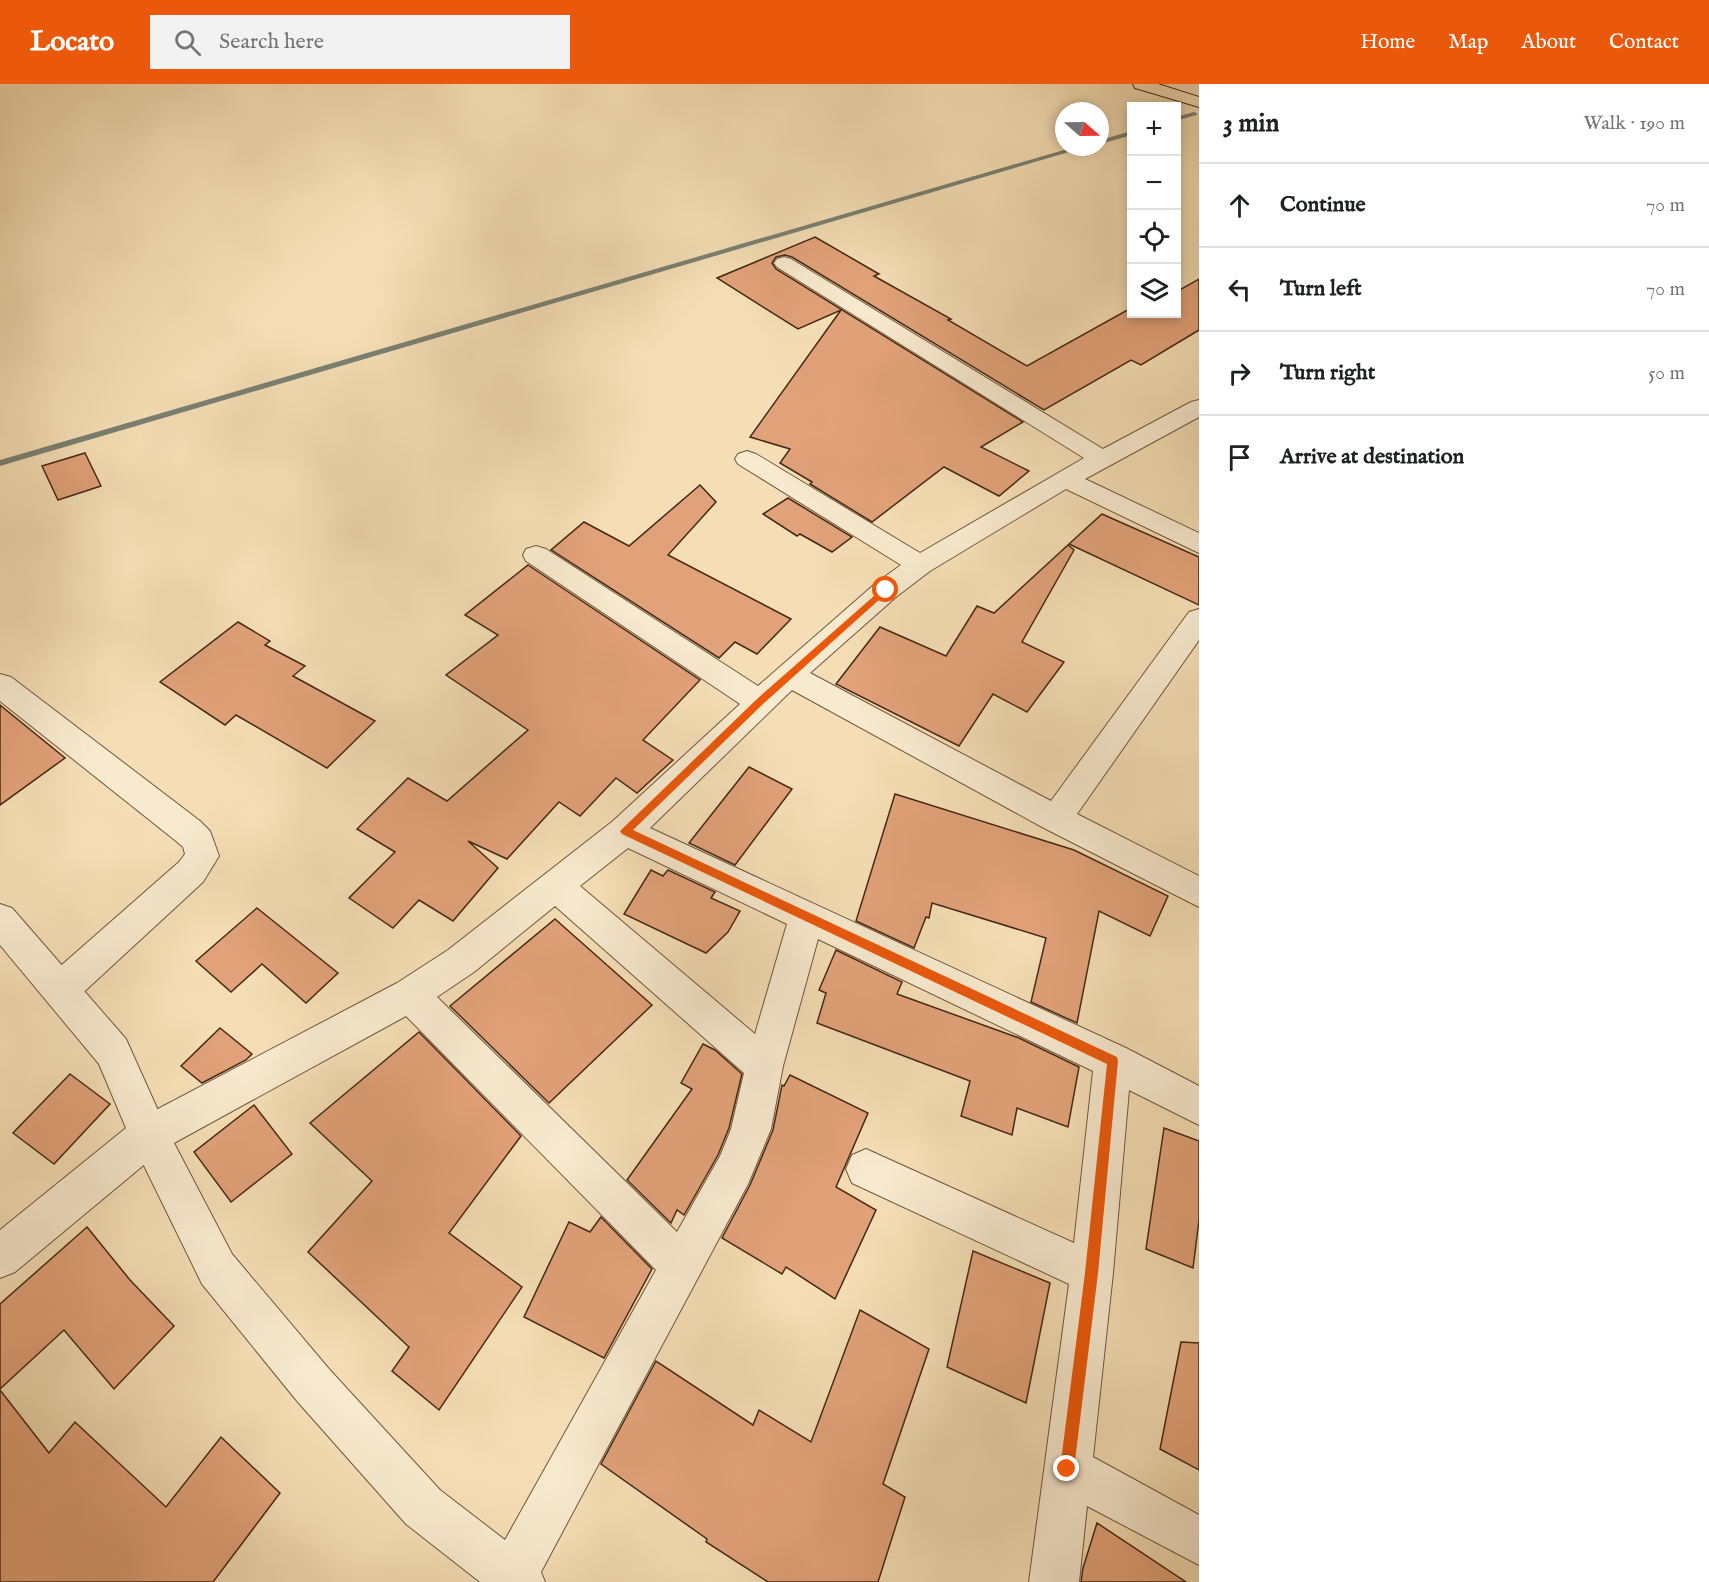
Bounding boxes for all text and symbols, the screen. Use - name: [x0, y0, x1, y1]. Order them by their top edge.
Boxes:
- search box: [150, 15, 570, 69]
- text: Locato: [30, 25, 114, 60]
- icon: search: [171, 26, 204, 59]
- text: Search here: [219, 28, 324, 56]
- text: Home: [1360, 29, 1415, 56]
- text: Map: [1448, 29, 1488, 56]
- text: About: [1521, 29, 1576, 56]
- text: Contact: [1609, 29, 1679, 56]
- north arrow: [1055, 102, 1109, 156]
- map controls: [1127, 102, 1181, 318]
- button: +: [1127, 102, 1181, 156]
- text: 3 min: [1223, 107, 1279, 140]
- text: Walk · 190 m: [1583, 111, 1685, 136]
- button: −: [1127, 156, 1181, 210]
- icon: ahead: [1223, 189, 1256, 222]
- text: Continue: [1280, 191, 1366, 219]
- text: 70 m: [1646, 193, 1685, 218]
- button: locate: [1127, 210, 1181, 264]
- button: layers: [1127, 264, 1181, 318]
- icon: left: [1223, 273, 1256, 306]
- text: Turn left: [1280, 275, 1362, 303]
- text: 70 m: [1646, 277, 1685, 302]
- icon: right: [1223, 357, 1256, 390]
- text: Turn right: [1280, 359, 1375, 387]
- text: 50 m: [1648, 361, 1685, 386]
- icon: arrive: [1223, 441, 1256, 474]
- text: Arrive at destination: [1280, 443, 1464, 471]
- route start: [872, 576, 898, 602]
- route end: [1053, 1455, 1079, 1481]

